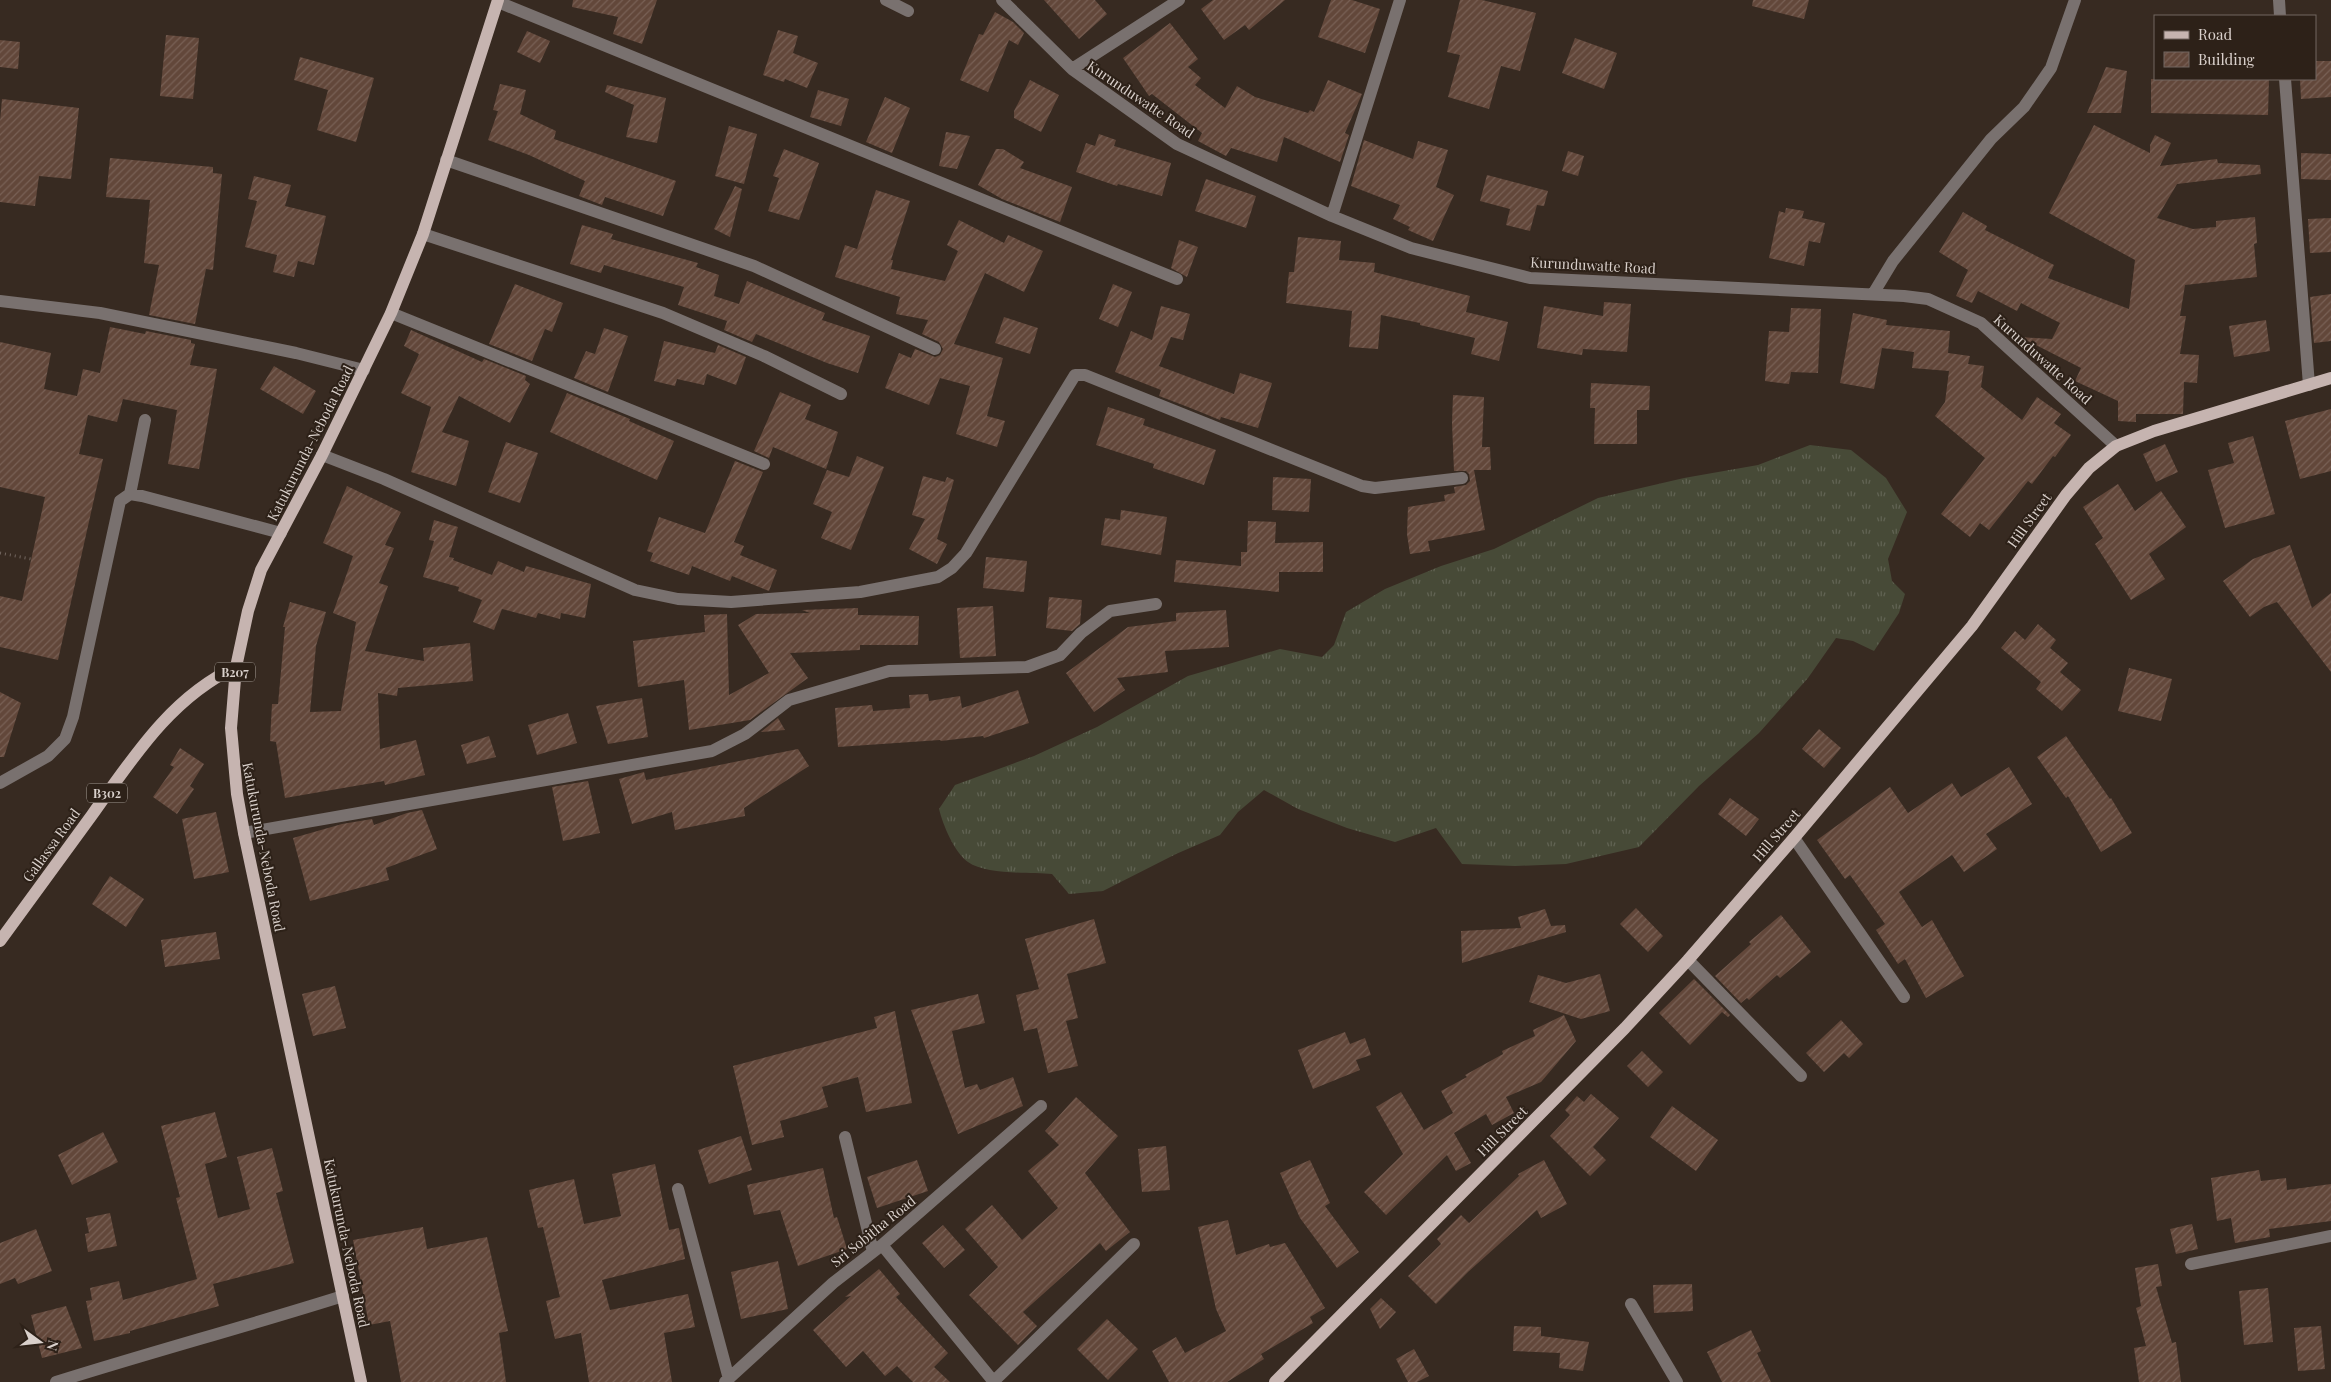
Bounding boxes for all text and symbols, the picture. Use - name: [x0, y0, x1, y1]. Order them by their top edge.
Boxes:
- legend: [2154, 15, 2316, 80]
- text: Road: [2198, 24, 2232, 44]
- text: Building: [2198, 49, 2255, 69]
- street label: Kurunduwatte Road: [1084, 56, 1198, 142]
- street label: Kurunduwatte Road: [1530, 252, 1656, 278]
- street label: Kurunduwatte Road: [1990, 310, 2096, 408]
- street label: Katukurunda-Neboda Road: [262, 362, 358, 524]
- street label: Hill Street: [2003, 488, 2056, 551]
- road number: B207: [215, 662, 255, 682]
- street label: Katukurunda-Neboda Road: [238, 761, 290, 933]
- road number: B302: [87, 784, 127, 802]
- street label: Gallassa Road: [18, 804, 84, 886]
- street label: Hill Street: [1748, 804, 1805, 865]
- street label: Hill Street: [1473, 1101, 1532, 1160]
- street label: Katukurunda-Neboda Road: [320, 1157, 374, 1329]
- street label: Sri Sobitha Road: [827, 1191, 919, 1271]
- north arrow: [15, 1317, 65, 1367]
- text: N: [43, 1338, 64, 1353]

